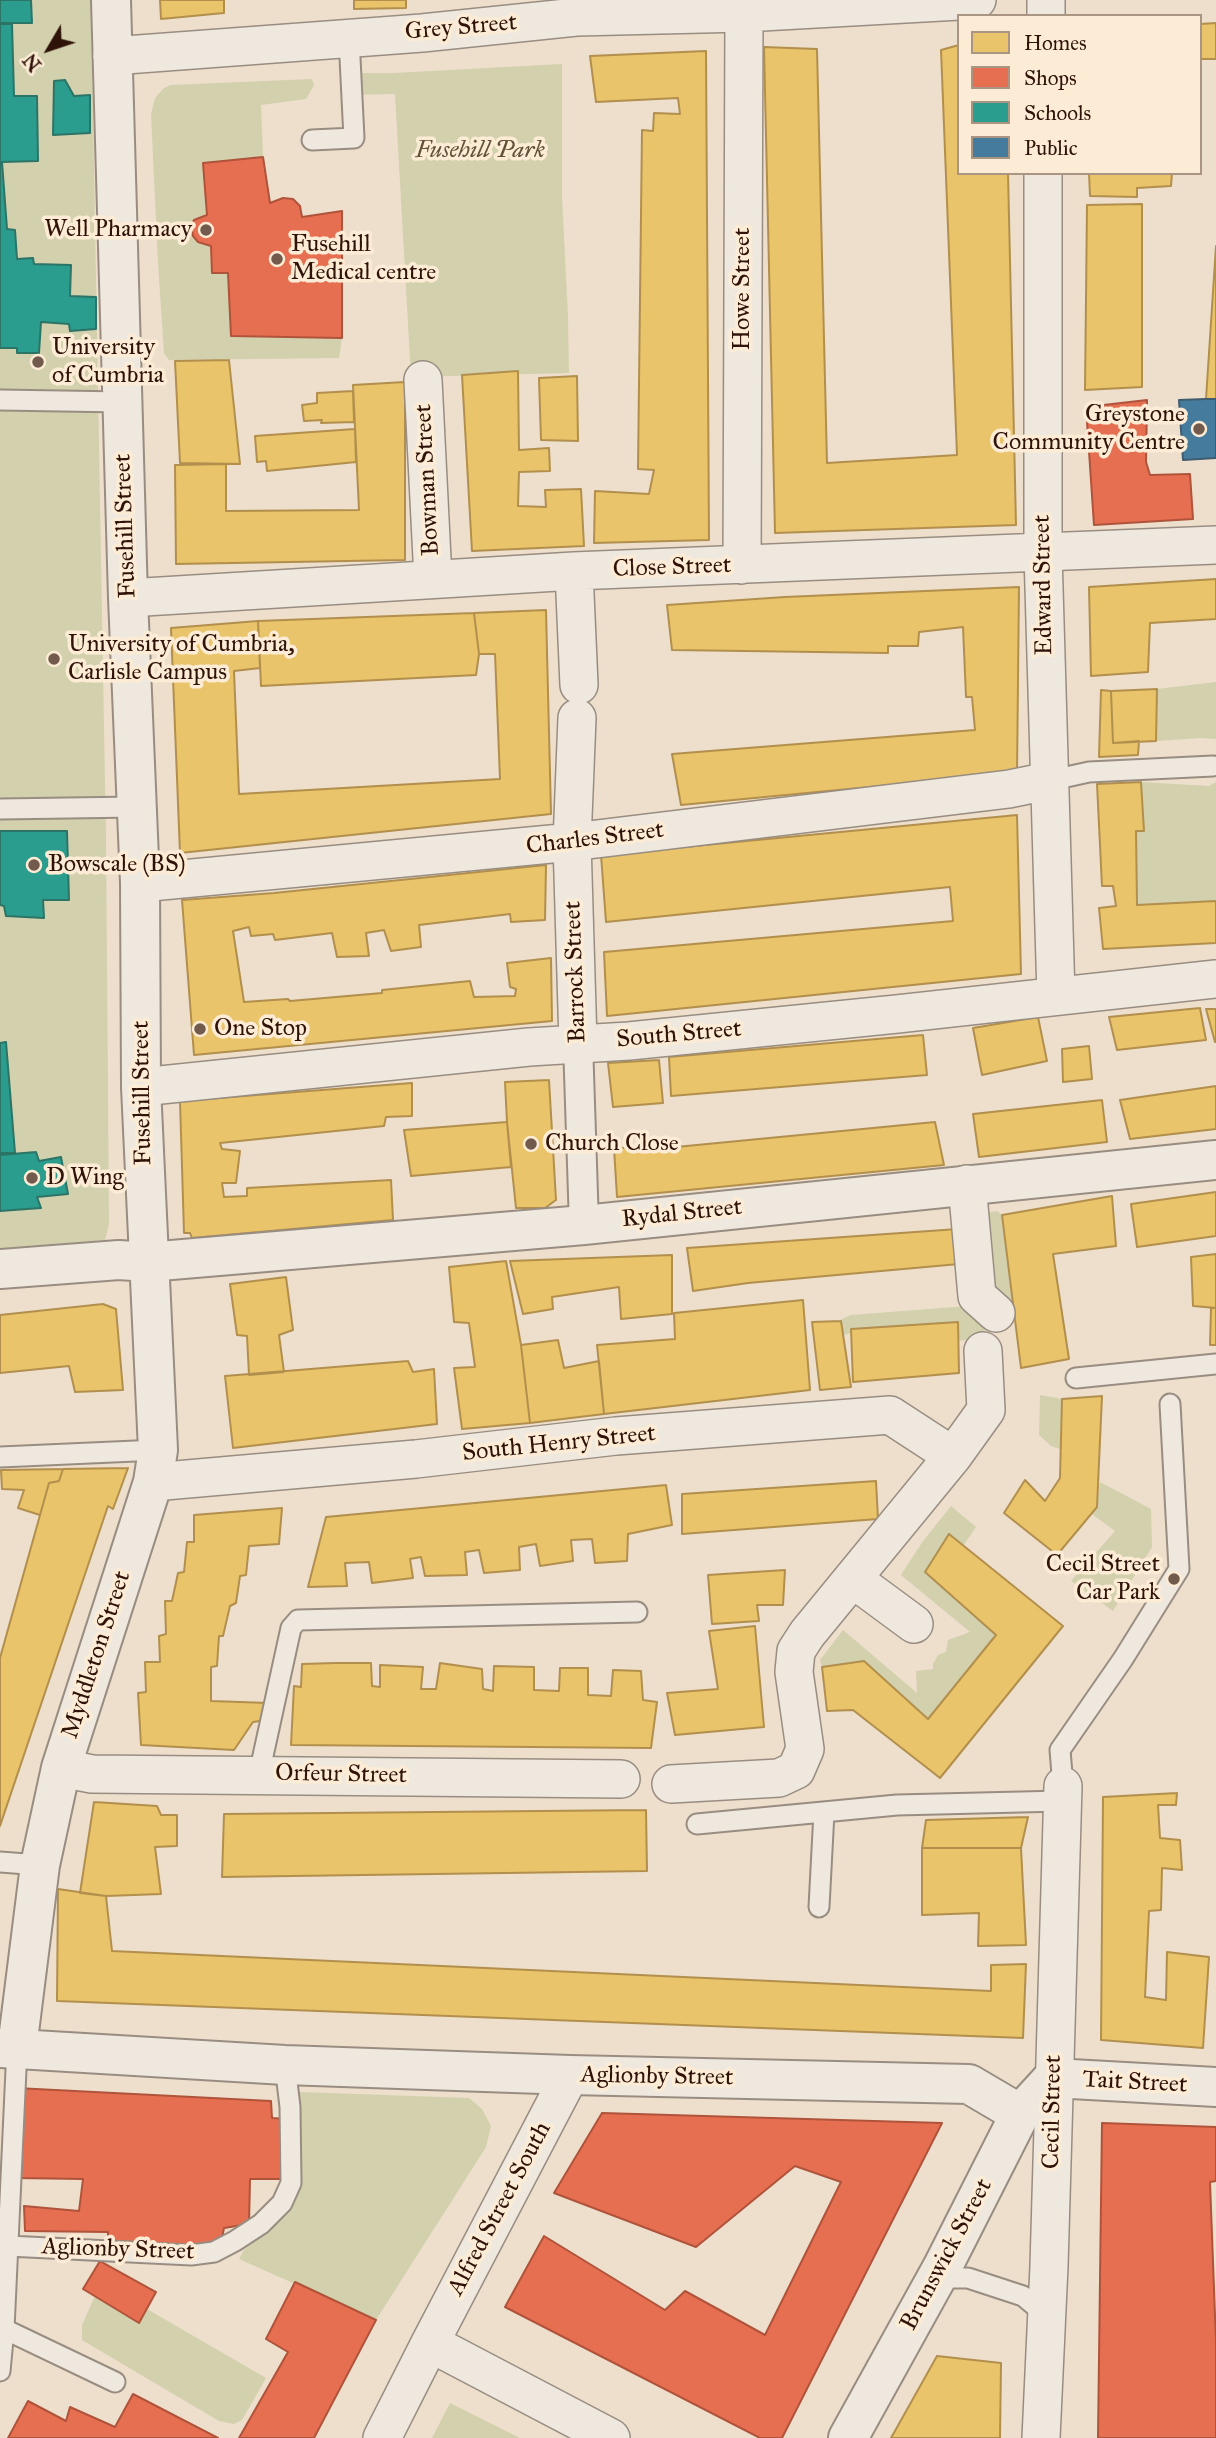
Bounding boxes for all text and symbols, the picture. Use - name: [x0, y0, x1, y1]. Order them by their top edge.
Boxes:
- street label: Grey Street: [404, 9, 518, 47]
- north arrow: [14, 14, 84, 84]
- legend: [957, 14, 1202, 175]
- text: Homes: [1024, 30, 1087, 56]
- text: N: [18, 49, 46, 76]
- text: Shops: [1024, 65, 1077, 91]
- text: Schools: [1024, 100, 1091, 126]
- text: Public: [1024, 135, 1078, 161]
- park label: Fusehill Park: [415, 137, 545, 165]
- place label: Well Pharmacy: [44, 216, 192, 244]
- marker: Well Pharmacy: [198, 222, 214, 238]
- street label: Howe Street: [729, 228, 757, 350]
- place label: Fusehill Medical centre: [291, 231, 436, 287]
- marker: Fusehill Medical centre: [269, 251, 285, 267]
- place label: University of Cumbria: [52, 334, 164, 390]
- marker: University of Cumbria: [30, 354, 46, 370]
- place label: Greystone Community Centre: [993, 401, 1185, 457]
- street label: Bowman Street: [410, 403, 446, 557]
- marker: Greystone Community Centre: [1191, 421, 1207, 437]
- street label: Fusehill Street: [109, 453, 143, 599]
- street label: Edward Street: [1028, 514, 1060, 656]
- street label: Close Street: [612, 552, 732, 584]
- place label: University of Cumbria, Carlisle Campus: [68, 631, 295, 687]
- marker: University of Cumbria, Carlisle Campus: [46, 651, 62, 667]
- street label: Charles Street: [524, 816, 666, 862]
- place label: Bowscale (BS): [48, 851, 186, 879]
- marker: Bowscale (BS): [26, 857, 42, 873]
- street label: Barrock Street: [559, 900, 593, 1044]
- place label: One Stop: [214, 1015, 307, 1043]
- street label: South Street: [615, 1015, 743, 1055]
- street label: Fusehill Street: [127, 1020, 159, 1166]
- marker: One Stop: [192, 1021, 208, 1037]
- place label: Church Close: [545, 1130, 679, 1158]
- marker: Church Close: [523, 1136, 539, 1152]
- place label: D Wing: [46, 1164, 124, 1192]
- marker: D Wing: [24, 1170, 40, 1186]
- street label: Rydal Street: [620, 1193, 744, 1235]
- street label: South Henry Street: [461, 1420, 657, 1468]
- place label: Cecil Street Car Park: [1046, 1551, 1160, 1607]
- street label: Myddleton Street: [56, 1568, 138, 1742]
- marker: Cecil Street Car Park: [1166, 1571, 1182, 1587]
- street label: Orfeur Street: [275, 1759, 407, 1791]
- street label: Cecil Street: [1038, 2055, 1068, 2169]
- street label: Aglionby Street: [580, 2061, 734, 2093]
- street label: Tait Street: [1082, 2066, 1188, 2100]
- street label: Alfred Street South: [442, 2117, 558, 2301]
- street label: Brunswick Street: [895, 2174, 999, 2336]
- street label: Aglionby Street: [41, 2233, 195, 2267]

